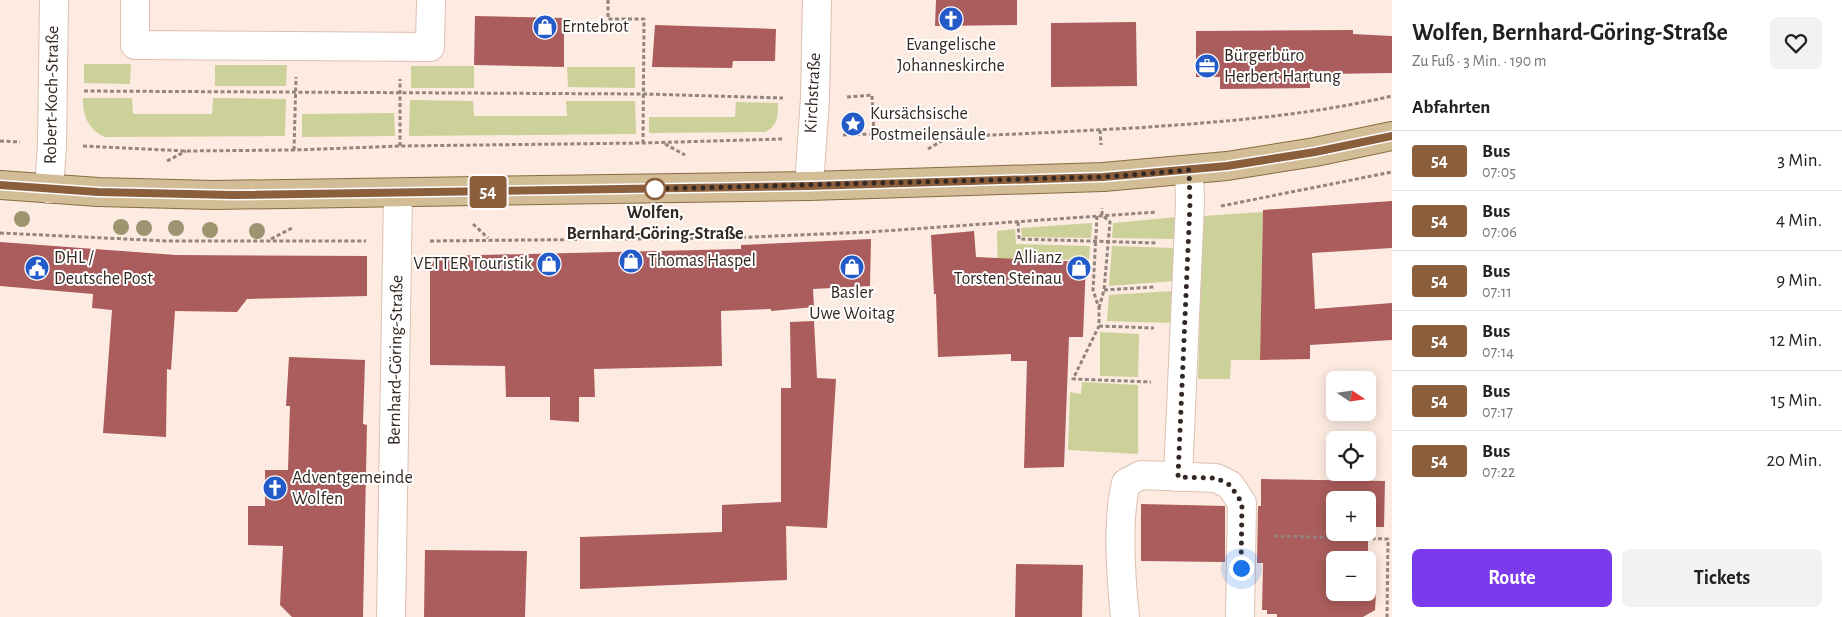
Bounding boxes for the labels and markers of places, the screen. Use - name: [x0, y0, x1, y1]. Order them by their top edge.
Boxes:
- church icon: Evangelische Johanneskirche: [938, 6, 964, 32]
- shop icon: Erntebrot: [532, 14, 558, 40]
- place label: Erntebrot: [562, 18, 629, 36]
- place label: Evangelische Johanneskirche: [897, 36, 1005, 75]
- place label: Bürgerbüro Herbert Hartung: [1224, 47, 1341, 86]
- office icon: Bürgerbüro Herbert Hartung: [1194, 53, 1220, 79]
- place label: Kursächsische Postmeilensäule: [870, 105, 986, 144]
- place icon: Kursächsische Postmeilensäule: [840, 111, 866, 137]
- marker: Wolfen, Bernhard-Göring-Straße: [644, 178, 666, 200]
- place label: Wolfen, Bernhard-Göring-Straße: [566, 204, 744, 243]
- shop icon: Thomas Haspel: [618, 248, 644, 274]
- place label: DHL / Deutsche Post: [54, 249, 153, 288]
- place label: Allianz Torsten Steinau: [954, 249, 1062, 288]
- shop icon: VETTER Touristik: [536, 251, 562, 277]
- place label: Thomas Haspel: [648, 252, 756, 270]
- shop icon: Basler Uwe Woitag: [839, 254, 865, 280]
- public building icon: DHL / Deutsche Post: [24, 255, 50, 281]
- place label: VETTER Touristik: [413, 255, 533, 273]
- shop icon: Allianz Torsten Steinau: [1066, 255, 1092, 281]
- place label: Basler Uwe Woitag: [809, 284, 895, 323]
- place label: Adventgemeinde Wolfen: [292, 469, 413, 508]
- church icon: Adventgemeinde Wolfen: [262, 475, 288, 501]

